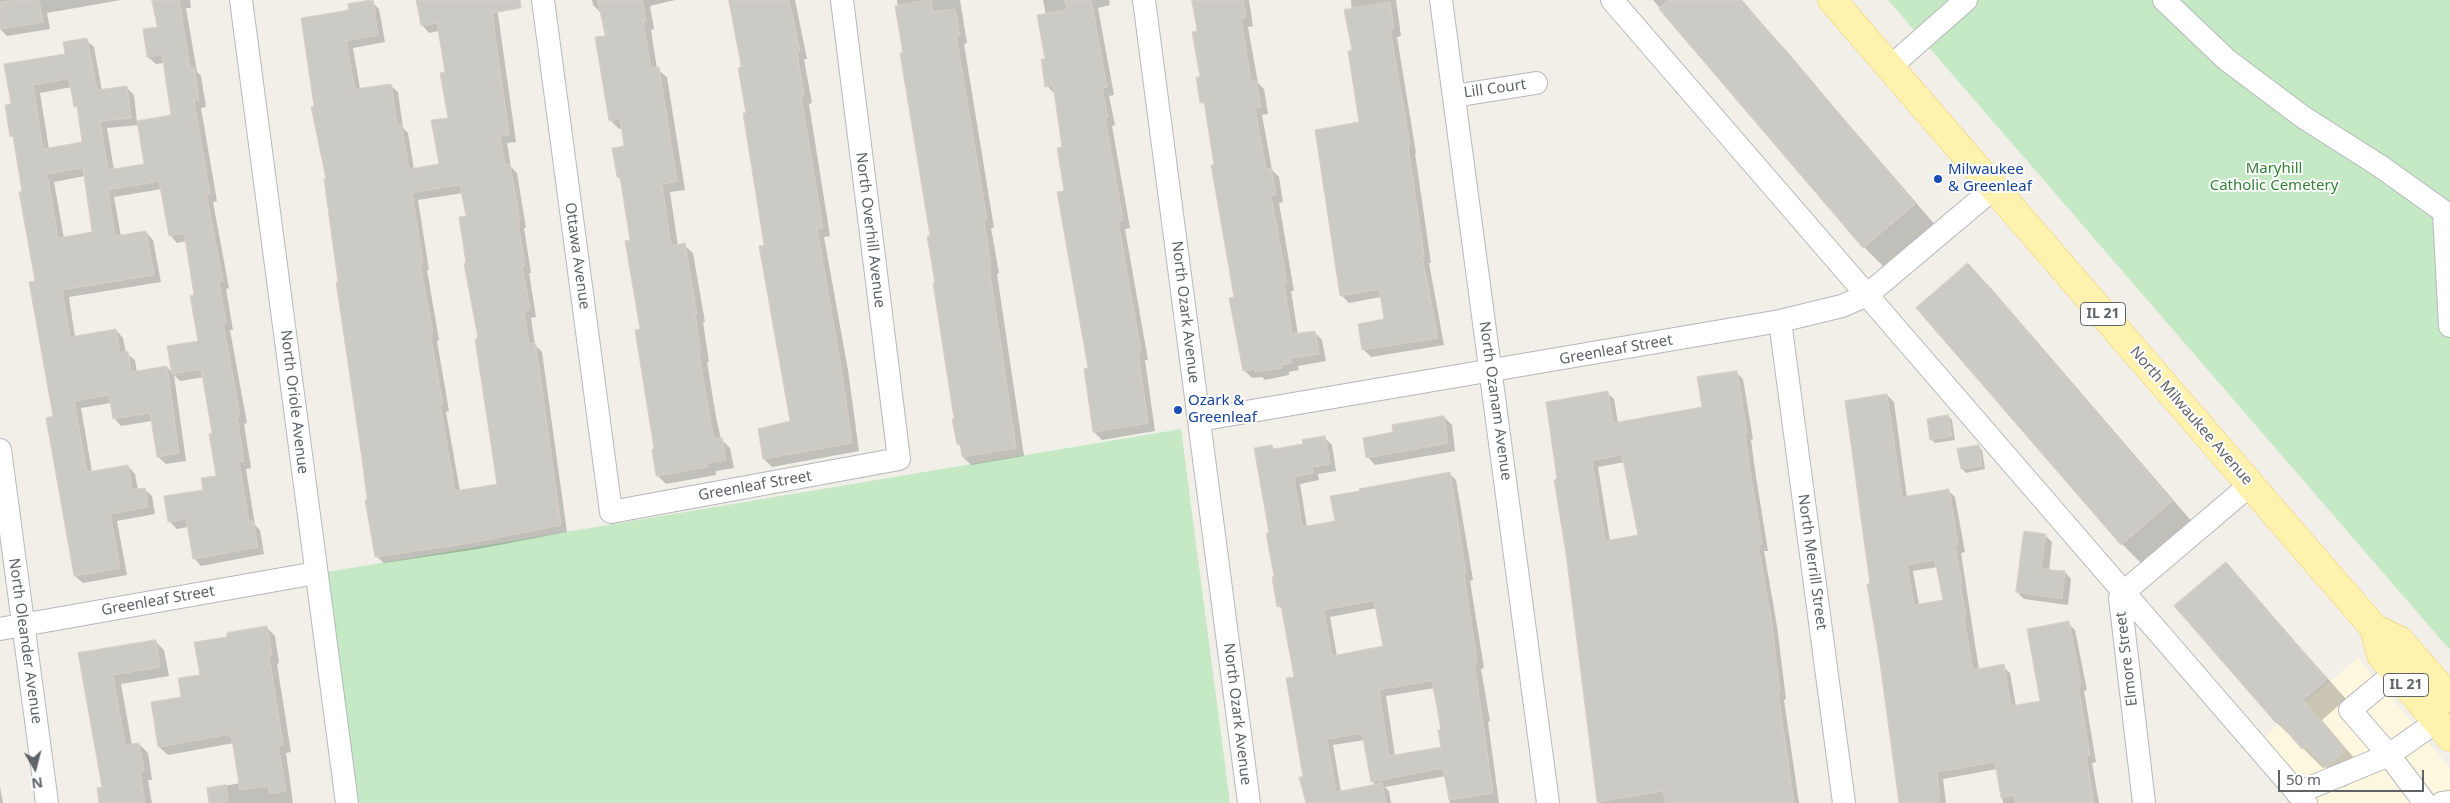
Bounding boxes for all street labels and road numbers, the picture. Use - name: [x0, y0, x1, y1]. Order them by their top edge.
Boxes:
- street label: Lill Court: [1463, 76, 1527, 102]
- street label: North Overhill Avenue: [852, 151, 888, 309]
- street label: Ottawa Avenue: [561, 201, 593, 311]
- street label: North Ozark Avenue: [1167, 240, 1203, 384]
- road number: IL 21: [2080, 302, 2126, 326]
- street label: North Ozanam Avenue: [1475, 320, 1515, 482]
- street label: North Oriole Avenue: [276, 329, 312, 475]
- street label: Greenleaf Street: [1558, 331, 1674, 369]
- street label: North Milwaukee Avenue: [2126, 343, 2256, 489]
- street label: Greenleaf Street: [697, 467, 813, 505]
- street label: North Merrill Street: [1794, 493, 1830, 631]
- street label: North Oleander Avenue: [4, 557, 46, 725]
- street label: Greenleaf Street: [100, 582, 216, 620]
- street label: Elmore Street: [2112, 611, 2142, 707]
- street label: North Ozark Avenue: [1219, 642, 1255, 786]
- road number: IL 21: [2384, 674, 2428, 696]

